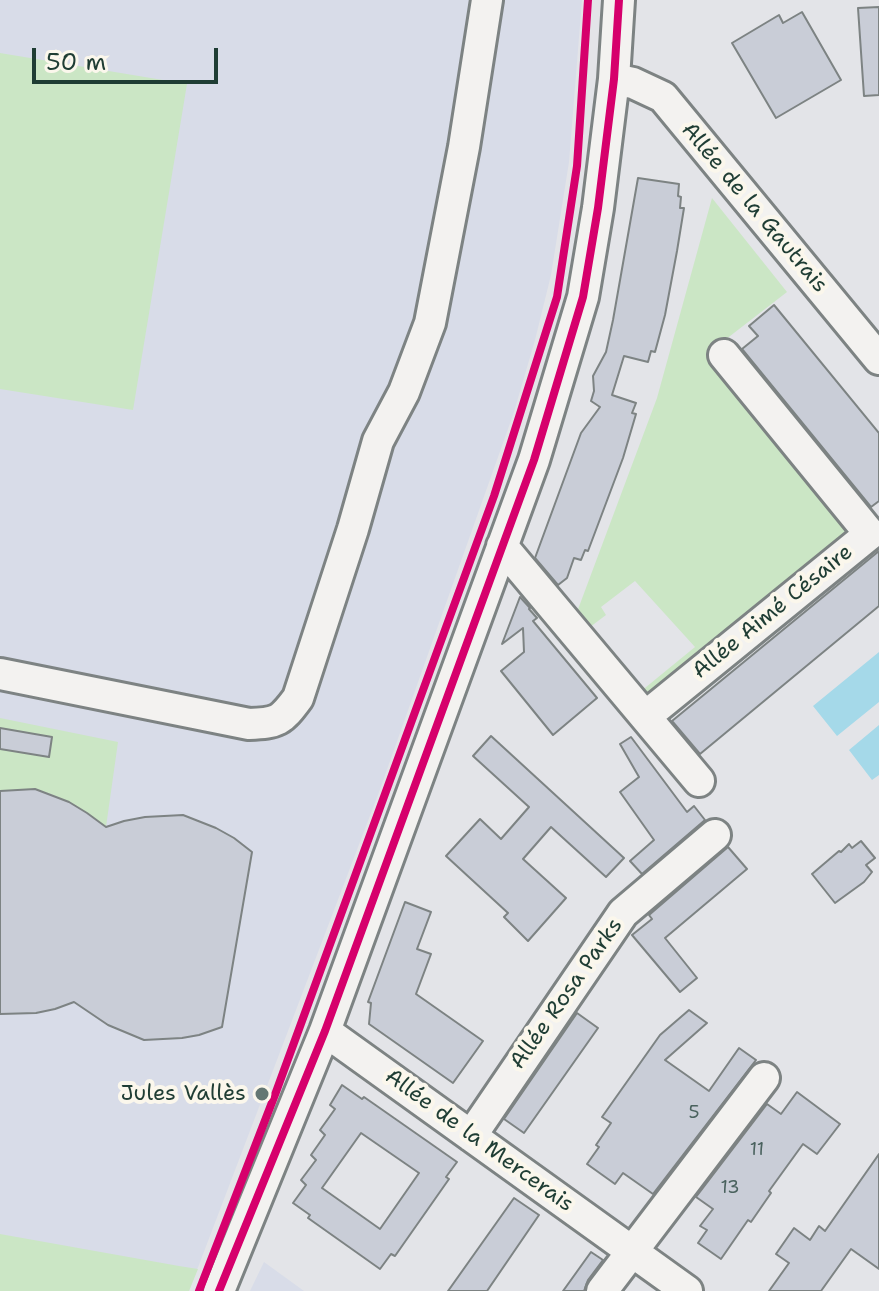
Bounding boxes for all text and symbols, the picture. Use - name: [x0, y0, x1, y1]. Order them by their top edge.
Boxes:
- scale bar: [36, 32, 222, 82]
- text: 50 m: [46, 46, 106, 78]
- street label: Allée de la Gautrais: [675, 118, 833, 298]
- street label: Allée Aimé Césaire: [688, 539, 858, 685]
- street label: Allée Rosa Parks: [505, 913, 629, 1075]
- street label: Allée de la Mercerais: [380, 1064, 578, 1218]
- place label: Jules Vallès: [121, 1081, 246, 1107]
- marker: Jules Vallès: [253, 1085, 271, 1103]
- house number: 5: [688, 1102, 700, 1124]
- house number: 11: [750, 1139, 764, 1161]
- house number: 13: [720, 1177, 740, 1199]

